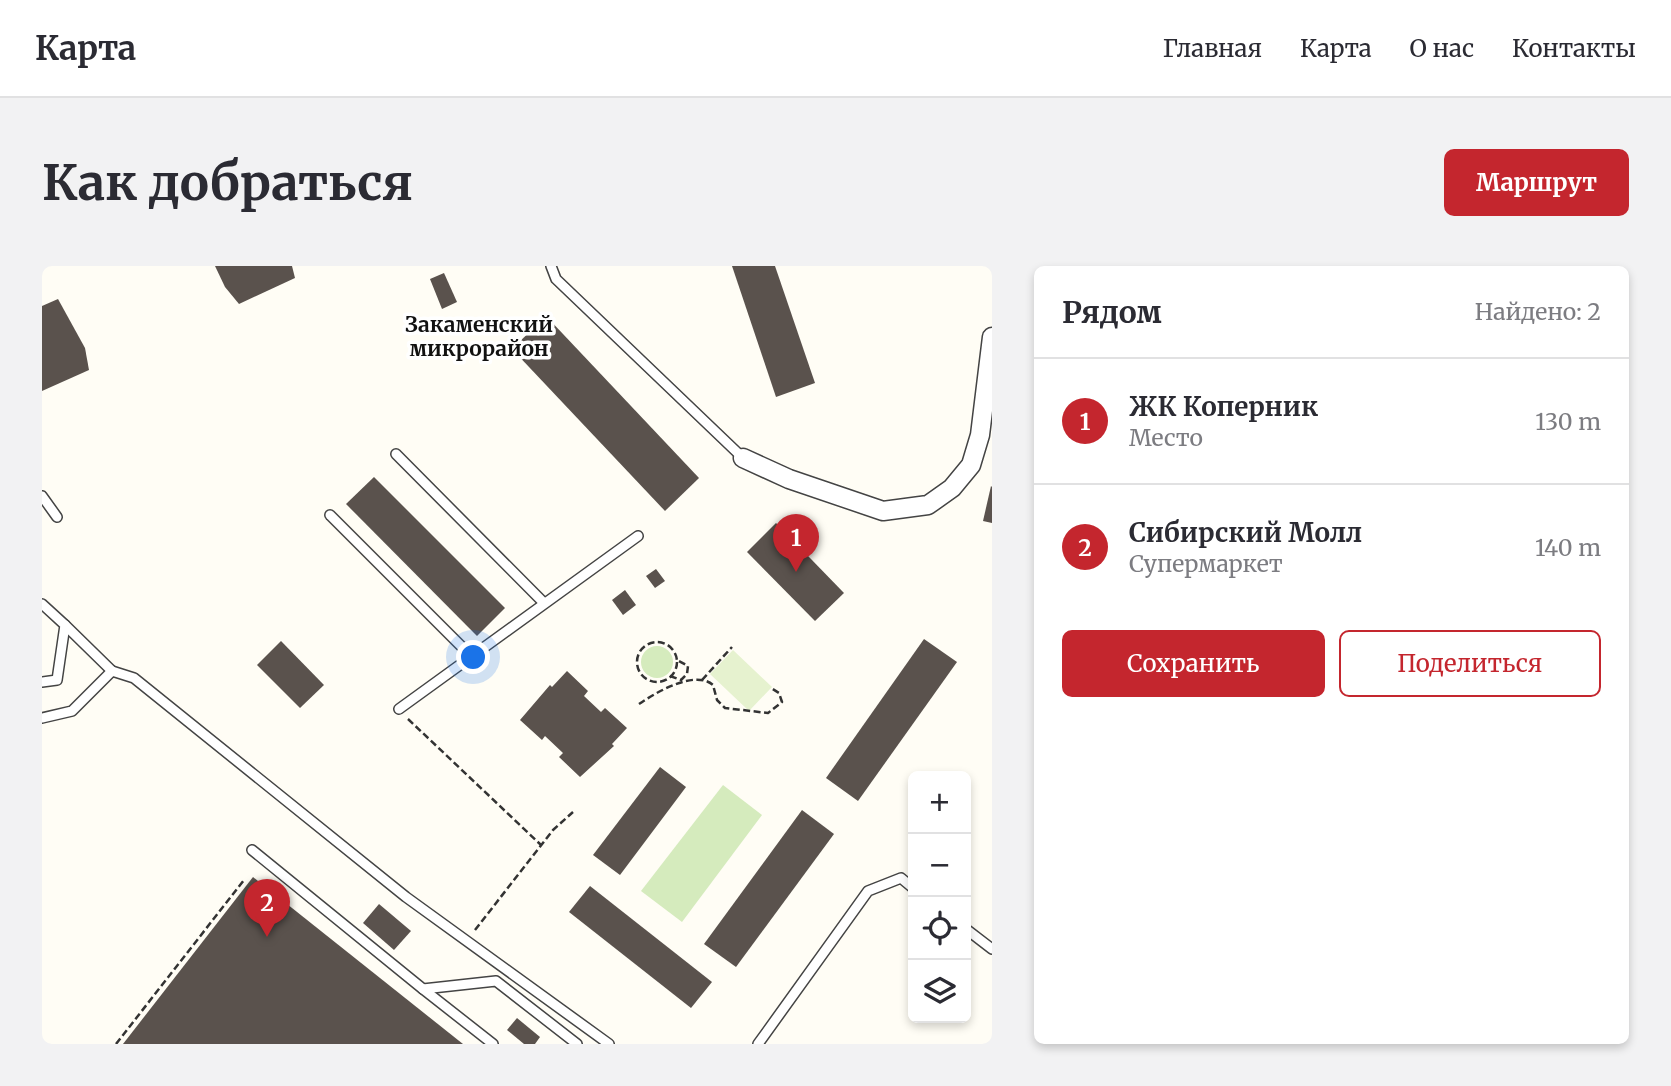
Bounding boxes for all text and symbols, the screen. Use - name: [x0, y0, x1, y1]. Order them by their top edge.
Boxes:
- text: Карта: [35, 28, 136, 69]
- text: Главная: [1163, 33, 1262, 64]
- text: Карта: [1300, 33, 1372, 64]
- text: О нас: [1410, 33, 1474, 64]
- text: Контакты: [1512, 33, 1636, 64]
- button: Маршрут: [1444, 149, 1629, 216]
- text: Как добраться: [42, 152, 413, 213]
- text: Рядом: [1062, 293, 1162, 331]
- text: Найдено: 2: [1475, 297, 1601, 326]
- district label: Закаменский микрорайон: [405, 311, 553, 362]
- text: ЖК Коперник: [1129, 390, 1318, 423]
- text: 1: [1080, 407, 1090, 436]
- text: 130 m: [1535, 407, 1601, 436]
- text: Место: [1129, 423, 1203, 452]
- pin: 1: [773, 514, 819, 572]
- text: Сибирский Молл: [1129, 516, 1362, 549]
- text: 2: [1078, 533, 1092, 562]
- text: 140 m: [1535, 533, 1601, 562]
- text: Супермаркет: [1129, 549, 1283, 578]
- button: Сохранить: [1062, 630, 1325, 697]
- button: Поделиться: [1339, 630, 1601, 697]
- your location: [456, 640, 490, 674]
- map controls: [908, 771, 971, 1023]
- button: +: [908, 771, 971, 834]
- button: −: [908, 834, 971, 897]
- pin: 2: [244, 879, 290, 937]
- button: locate: [908, 897, 971, 960]
- button: layers: [908, 960, 971, 1023]

